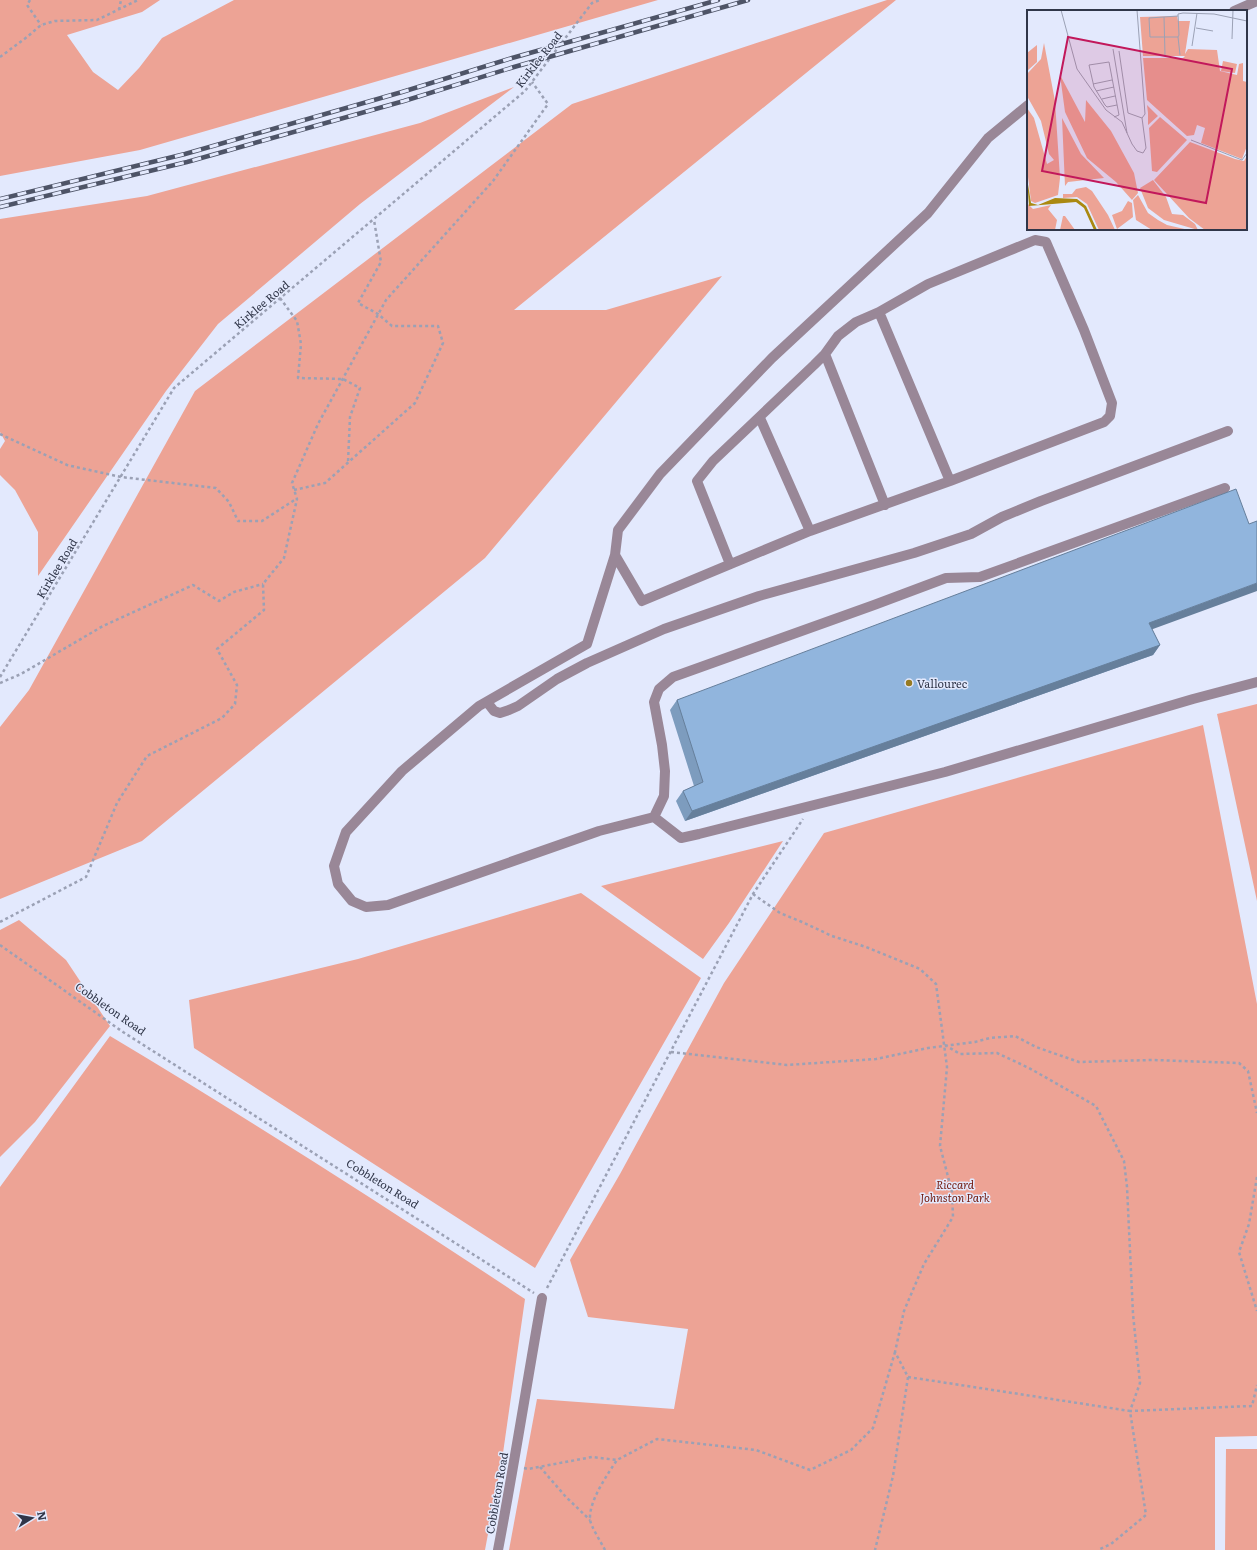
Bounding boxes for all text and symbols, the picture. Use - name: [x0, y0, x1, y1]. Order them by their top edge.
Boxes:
- inset map: [1027, 10, 1247, 230]
- street label: Kirklee Road: [511, 27, 565, 91]
- street label: Kirklee Road: [230, 276, 292, 332]
- street label: Kirklee Road: [32, 535, 80, 601]
- place label: Vallourec: [917, 675, 968, 691]
- marker: Vallourec: [904, 678, 914, 688]
- street label: Cobbleton Road: [73, 978, 150, 1038]
- street label: Cobbleton Road: [344, 1154, 423, 1212]
- park label: Riccard Johnston Park: [920, 1176, 990, 1205]
- street label: Cobbleton Road: [481, 1451, 511, 1535]
- north arrow: [12, 1498, 52, 1538]
- text: N: [34, 1510, 52, 1522]

